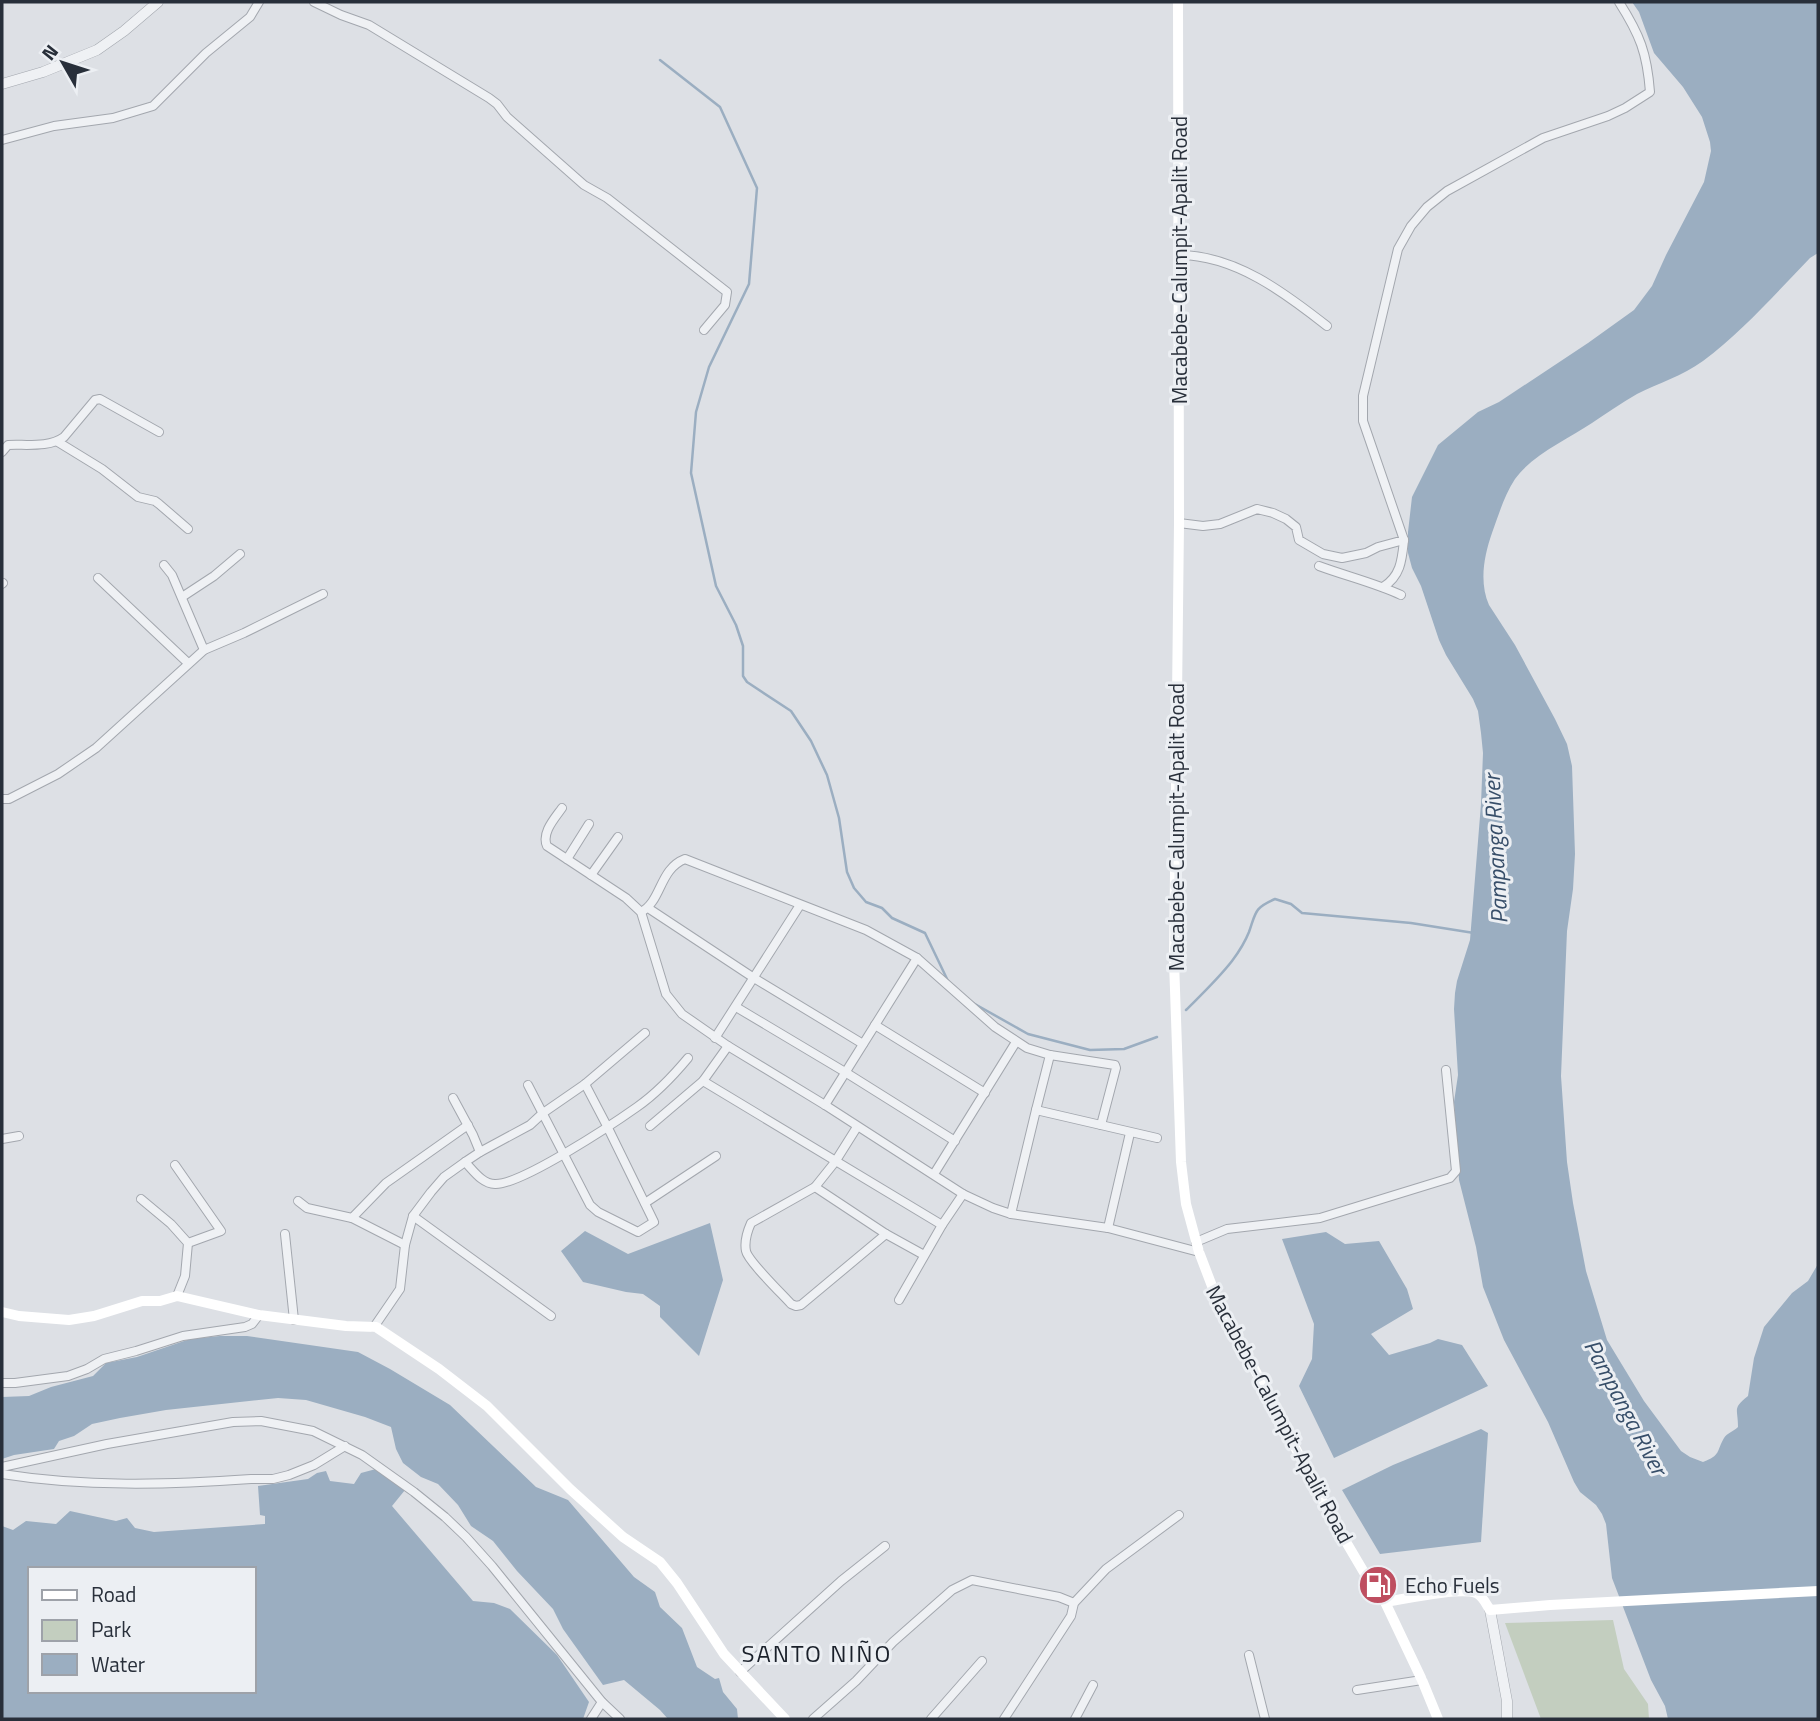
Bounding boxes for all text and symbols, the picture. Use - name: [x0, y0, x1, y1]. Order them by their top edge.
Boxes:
- north arrow: [28, 28, 98, 98]
- text: N: [34, 38, 65, 66]
- street label: Macabebe-Calumpit-Apalit Road: [1163, 116, 1195, 404]
- street label: Macabebe-Calumpit-Apalit Road: [1160, 683, 1192, 971]
- water label: Pampanga River: [1473, 771, 1516, 925]
- street label: Macabebe-Calumpit-Apalit Road: [1198, 1279, 1362, 1549]
- water label: Pampanga River: [1575, 1333, 1678, 1484]
- fuel station icon: Echo Fuels: [1357, 1564, 1399, 1606]
- legend: [28, 1567, 256, 1693]
- place label: Echo Fuels: [1405, 1569, 1500, 1601]
- text: Road: [91, 1578, 136, 1610]
- text: Park: [91, 1613, 131, 1645]
- district label: SANTO NIÑO: [742, 1635, 892, 1671]
- text: Water: [91, 1648, 145, 1680]

